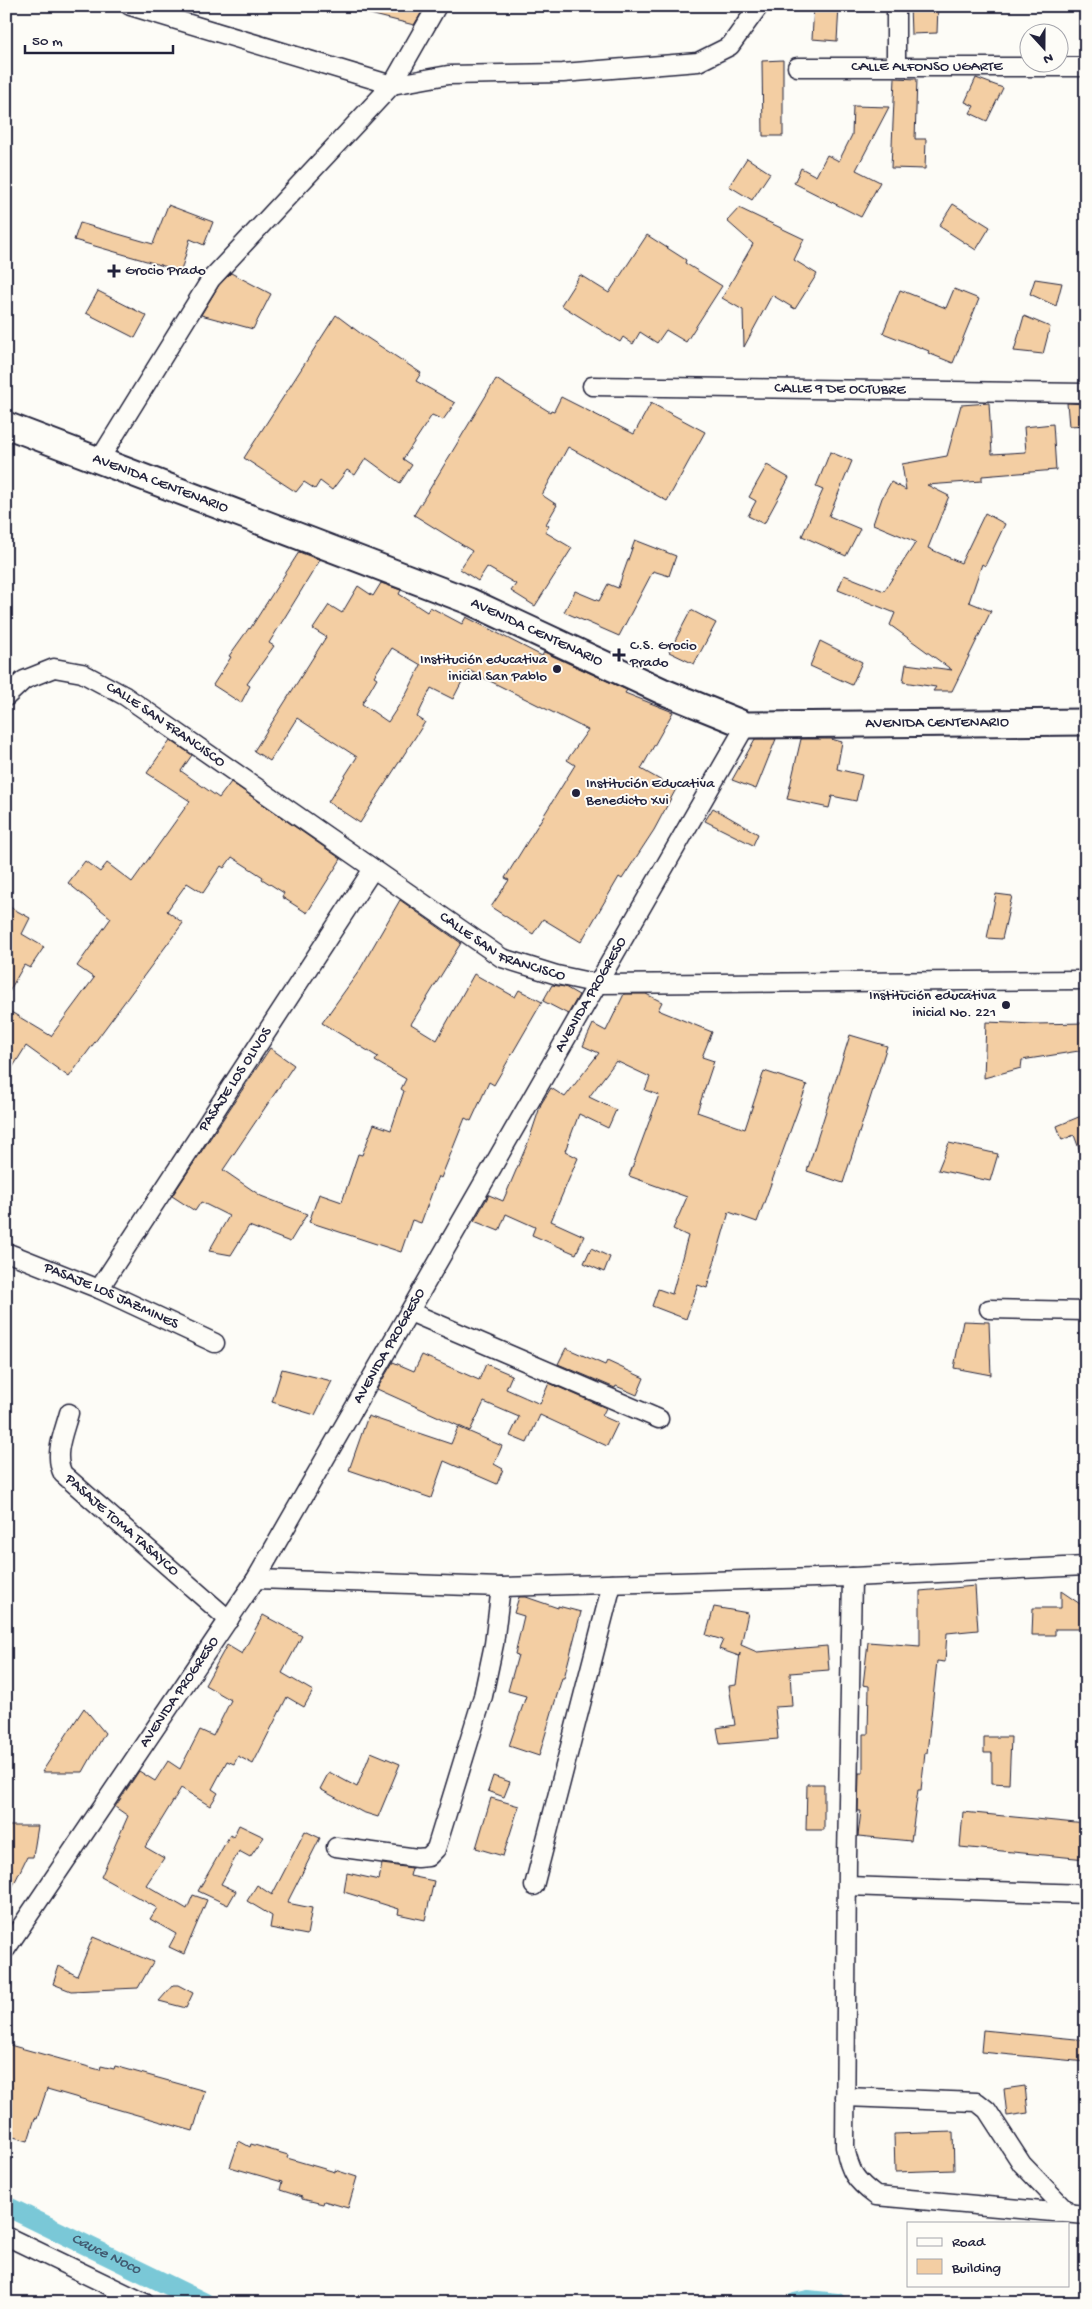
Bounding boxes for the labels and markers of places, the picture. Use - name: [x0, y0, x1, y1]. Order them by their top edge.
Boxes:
- place label: Grocio Prado: [125, 262, 206, 280]
- marker: Grocio Prado: [107, 264, 121, 278]
- place label: C.S. Grocio Prado: [629, 637, 697, 672]
- marker: C.S. Grocio Prado: [612, 648, 626, 662]
- place label: Institución educativa inicial San Pablo: [420, 651, 548, 686]
- marker: Institución educativa inicial San Pablo: [551, 663, 563, 675]
- place label: Institución Educativa Benedicto Xvi: [585, 775, 715, 810]
- marker: Institución Educativa Benedicto Xvi: [570, 787, 582, 799]
- place label: Institución educativa inicial No. 221: [869, 987, 997, 1022]
- marker: Institución educativa inicial No. 221: [1000, 999, 1012, 1011]

